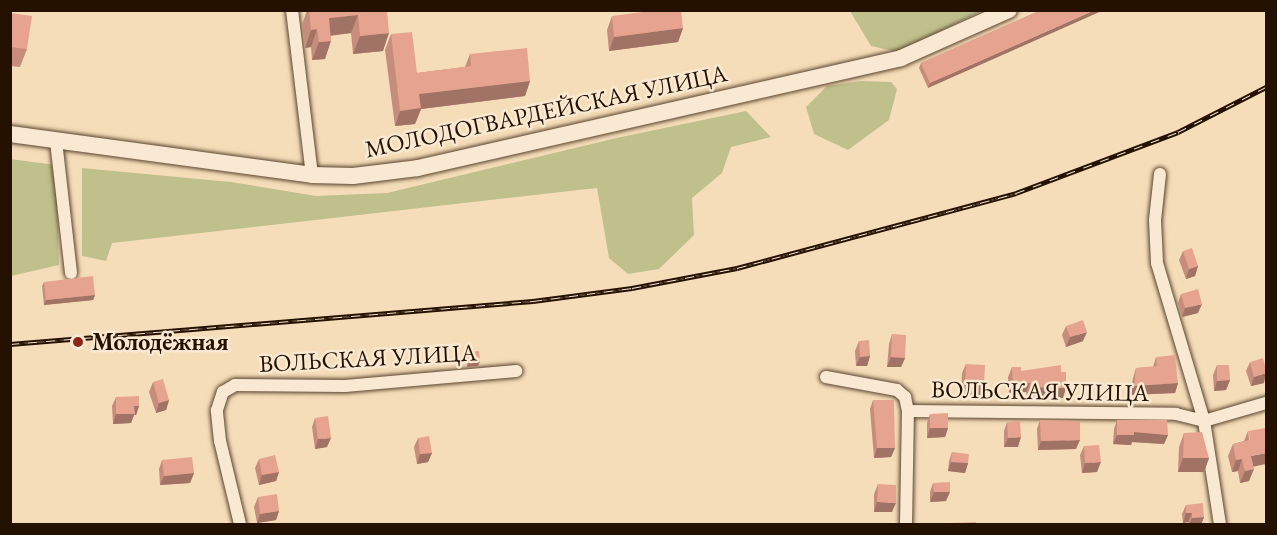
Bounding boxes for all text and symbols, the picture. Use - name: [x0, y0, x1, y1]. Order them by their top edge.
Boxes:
- street label: МОЛОДОГВАРДЕЙСКАЯ УЛИЦА: [362, 58, 730, 164]
- place label: Молодёжная: [92, 328, 229, 356]
- marker: Молодёжная: [69, 333, 87, 351]
- street label: ВОЛЬСКАЯ УЛИЦА: [258, 338, 478, 378]
- street label: ВОЛЬСКАЯ УЛИЦА: [931, 375, 1149, 407]

